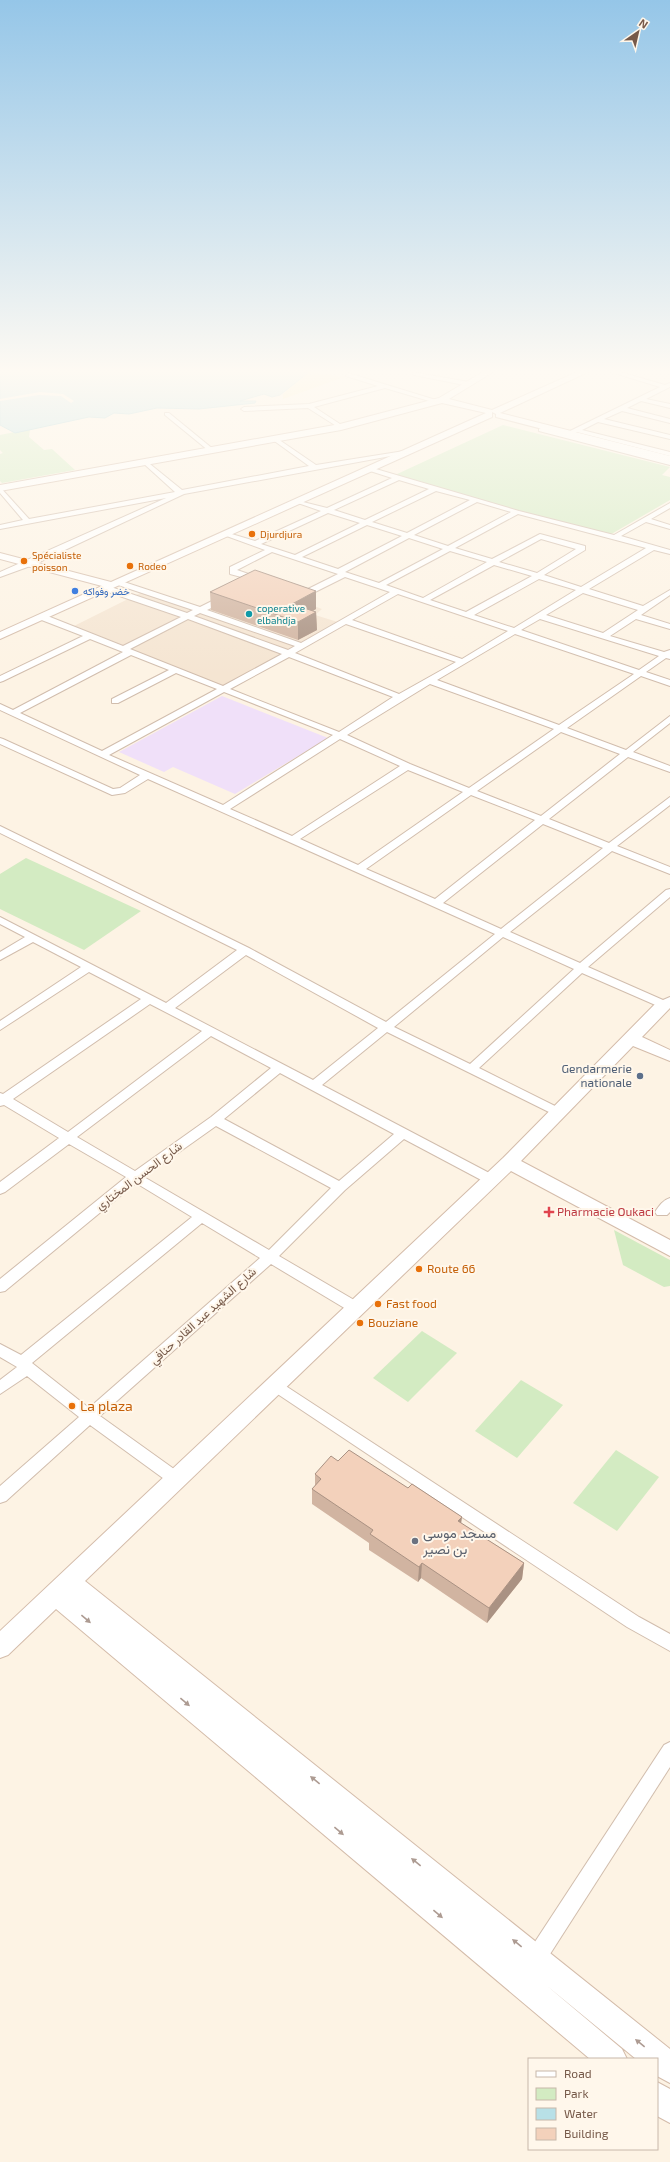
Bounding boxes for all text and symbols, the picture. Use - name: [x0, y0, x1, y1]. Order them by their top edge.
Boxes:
- north arrow: [618, 12, 658, 52]
- text: N: [637, 16, 651, 31]
- place label: Djurdjura: [260, 528, 302, 540]
- marker: Djurdjura: [247, 529, 257, 539]
- place label: Spécialiste poisson: [32, 549, 81, 573]
- marker: Spécialiste poisson: [19, 556, 29, 566]
- place label: Rodeo: [138, 560, 167, 572]
- marker: Rodeo: [125, 561, 135, 571]
- place label: خضر وفواكه: [83, 585, 130, 598]
- marker: خضر وفواكه: [70, 586, 80, 596]
- place label: coperative elbahdja: [257, 602, 305, 626]
- marker: coperative elbahdja: [244, 609, 254, 619]
- place label: Gendarmerie nationale: [562, 1061, 632, 1089]
- marker: Gendarmerie nationale: [635, 1071, 645, 1081]
- street label: شارع الحسن المختاري: [93, 1138, 187, 1215]
- place label: Pharmacie Oukaci: [557, 1204, 654, 1218]
- marker: Pharmacie Oukaci: [544, 1207, 554, 1217]
- place label: Route 66: [427, 1261, 476, 1275]
- street label: شارع الشهيد عبد القادر حنافي: [146, 1264, 261, 1370]
- marker: Route 66: [414, 1264, 424, 1274]
- place label: Fast food: [386, 1296, 437, 1310]
- marker: Fast food: [373, 1299, 383, 1309]
- place label: Bouziane: [368, 1315, 418, 1329]
- marker: Bouziane: [355, 1318, 365, 1328]
- place label: La plaza: [80, 1397, 133, 1414]
- marker: La plaza: [67, 1401, 77, 1411]
- place label: مسجد موسى بن نصير: [422, 1524, 496, 1558]
- marker: مسجد موسى بن نصير: [410, 1536, 420, 1546]
- one-way arrow: [81, 1614, 91, 1623]
- one-way arrow: [180, 1698, 191, 1707]
- one-way arrow: [310, 1775, 320, 1784]
- one-way arrow: [333, 1826, 344, 1835]
- one-way arrow: [411, 1857, 421, 1866]
- one-way arrow: [433, 1910, 444, 1919]
- one-way arrow: [512, 1939, 523, 1948]
- one-way arrow: [634, 2038, 645, 2047]
- legend: [528, 2058, 658, 2150]
- text: Road: [564, 2066, 592, 2080]
- text: Park: [564, 2086, 589, 2100]
- text: Water: [564, 2106, 598, 2120]
- text: Building: [564, 2126, 609, 2140]

